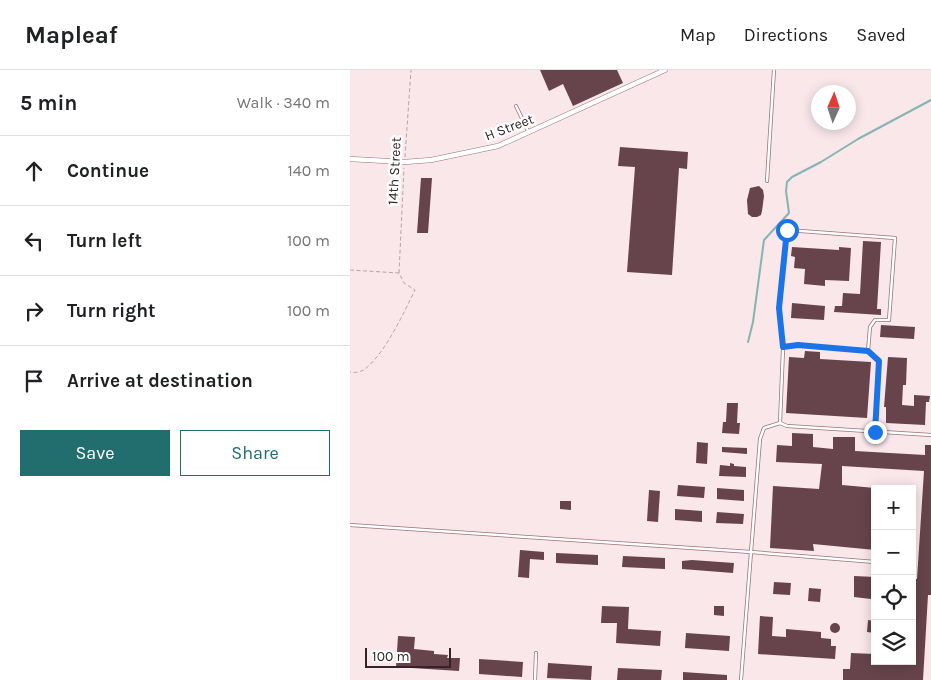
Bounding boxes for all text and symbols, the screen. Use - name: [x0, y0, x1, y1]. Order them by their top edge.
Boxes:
- text: Mapleaf: [25, 21, 118, 49]
- text: Map: [680, 24, 716, 46]
- text: Directions: [744, 24, 828, 46]
- text: Saved: [856, 24, 906, 46]
- north arrow: [811, 85, 856, 130]
- text: 5 min: [20, 91, 77, 115]
- text: Walk · 340 m: [237, 93, 330, 112]
- street label: H Street: [482, 110, 536, 145]
- street label: 14th Street: [384, 137, 405, 205]
- icon: ahead: [20, 157, 48, 185]
- text: Continue: [67, 160, 149, 182]
- text: 140 m: [288, 161, 330, 180]
- route start: [776, 219, 799, 242]
- icon: left: [20, 227, 48, 255]
- text: Turn left: [67, 230, 142, 252]
- text: 100 m: [287, 231, 330, 250]
- icon: right: [20, 297, 48, 325]
- text: Turn right: [67, 300, 156, 322]
- text: 100 m: [287, 301, 330, 320]
- icon: arrive: [20, 367, 48, 395]
- text: Arrive at destination: [67, 370, 253, 392]
- route end: [864, 421, 887, 444]
- button: Save: [20, 430, 170, 476]
- button: Share: [180, 430, 330, 476]
- map controls: [871, 485, 916, 665]
- button: +: [871, 485, 916, 530]
- button: −: [871, 530, 916, 575]
- button: locate: [871, 575, 916, 620]
- button: layers: [871, 620, 916, 665]
- scale bar: [365, 645, 451, 668]
- text: 100 m: [372, 648, 410, 665]

